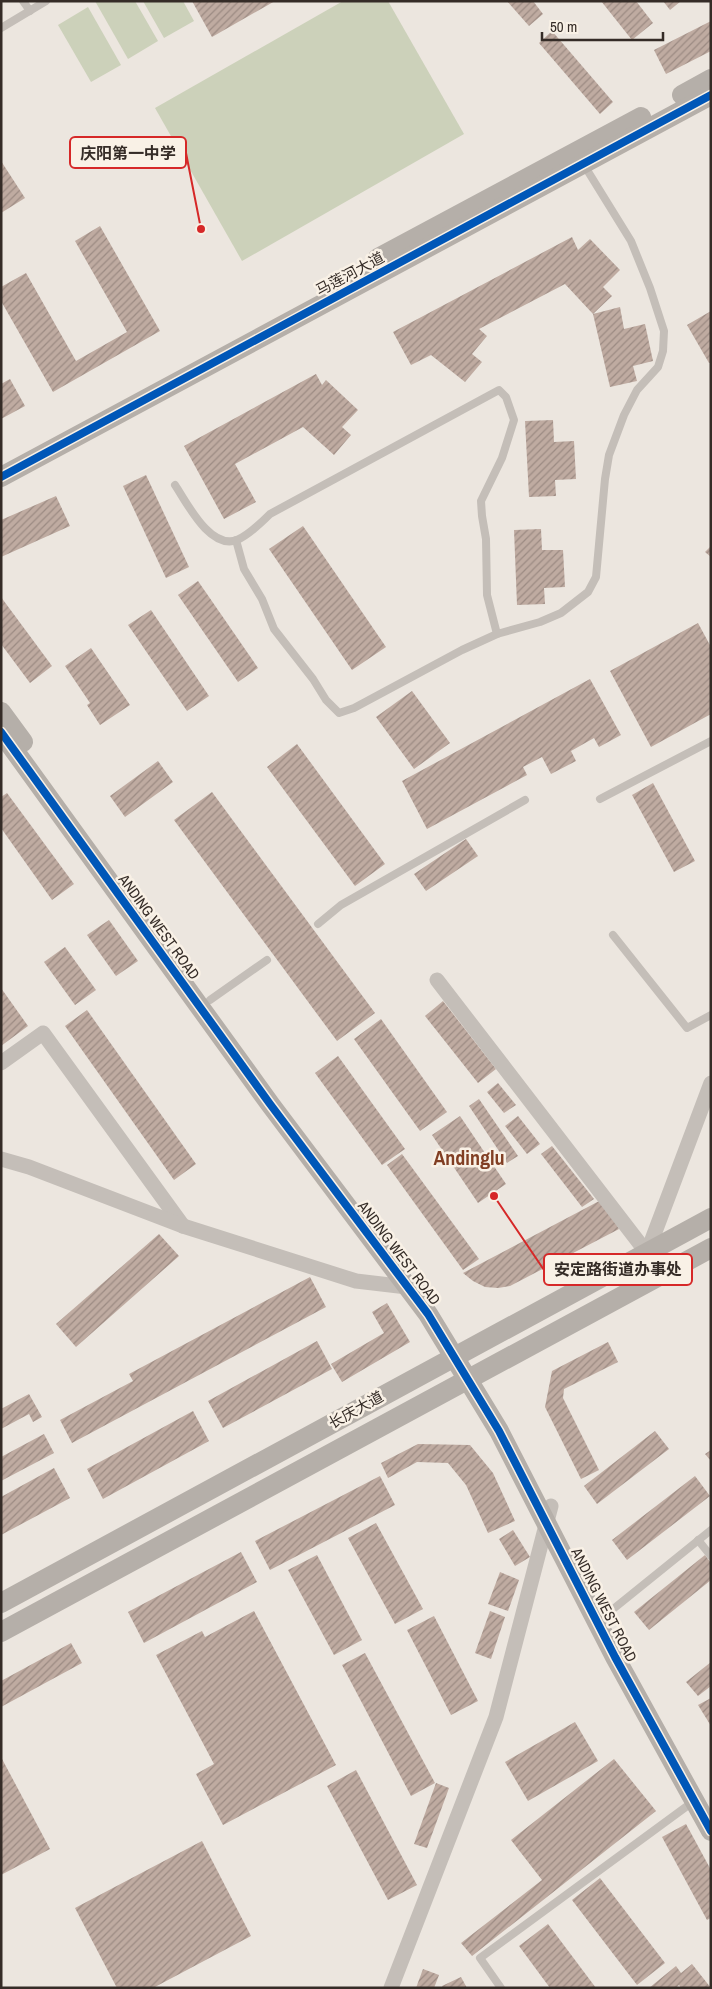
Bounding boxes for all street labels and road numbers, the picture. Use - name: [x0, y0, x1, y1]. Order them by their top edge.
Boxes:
- street label: 马莲河大道: [312, 247, 388, 300]
- street label: ANDING WEST ROAD: [113, 869, 205, 984]
- street label: ANDING WEST ROAD: [353, 1195, 446, 1309]
- street label: 长庆大道: [324, 1386, 387, 1433]
- street label: ANDING WEST ROAD: [566, 1543, 642, 1666]

